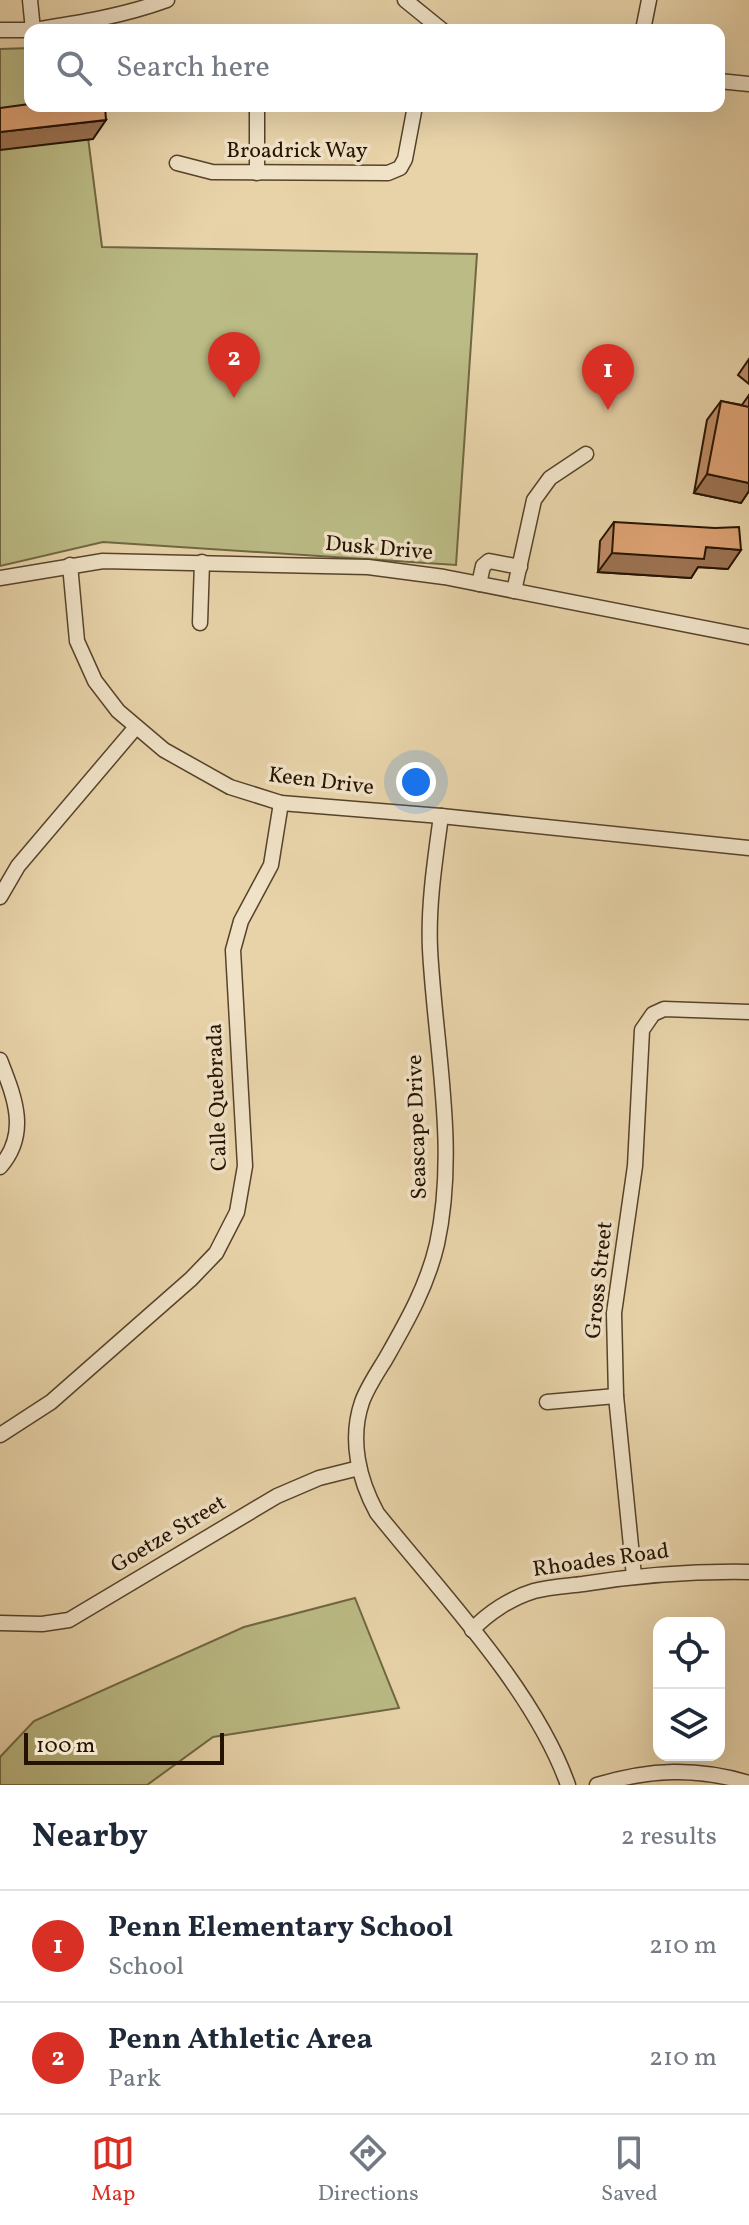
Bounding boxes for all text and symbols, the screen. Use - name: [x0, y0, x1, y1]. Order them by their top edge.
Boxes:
- search box: [24, 24, 725, 112]
- icon: search: [52, 46, 96, 90]
- text: Search here: [116, 47, 270, 89]
- street label: Broadrick Way: [226, 136, 368, 167]
- pin: 2: [208, 332, 260, 398]
- pin: 1: [582, 344, 634, 410]
- street label: Dusk Drive: [324, 529, 434, 569]
- street label: Keen Drive: [266, 760, 376, 804]
- your location: [396, 762, 436, 802]
- street label: Calle Quebrada: [200, 1023, 236, 1171]
- street label: Seascape Drive: [400, 1054, 436, 1200]
- street label: Gross Street: [578, 1219, 622, 1340]
- street label: Goetze Street: [106, 1488, 233, 1582]
- street label: Rhoades Road: [531, 1536, 671, 1586]
- map controls: [653, 1617, 725, 1761]
- button: locate: [653, 1617, 725, 1689]
- button: layers: [653, 1689, 725, 1761]
- scale bar: [24, 1729, 224, 1765]
- text: 100 m: [36, 1731, 95, 1762]
- text: Nearby: [32, 1814, 148, 1861]
- text: 2 results: [621, 1819, 717, 1855]
- text: Penn Elementary School: [108, 1907, 453, 1949]
- text: 1: [53, 1928, 63, 1964]
- text: 210 m: [649, 1928, 717, 1964]
- text: School: [108, 1949, 184, 1985]
- text: Penn Athletic Area: [108, 2019, 373, 2061]
- text: 2: [51, 2040, 65, 2076]
- text: 210 m: [649, 2040, 717, 2076]
- text: Park: [108, 2061, 161, 2097]
- tab: Map: [91, 2131, 135, 2210]
- tab: Directions: [318, 2131, 419, 2210]
- tab: Saved: [601, 2131, 658, 2210]

